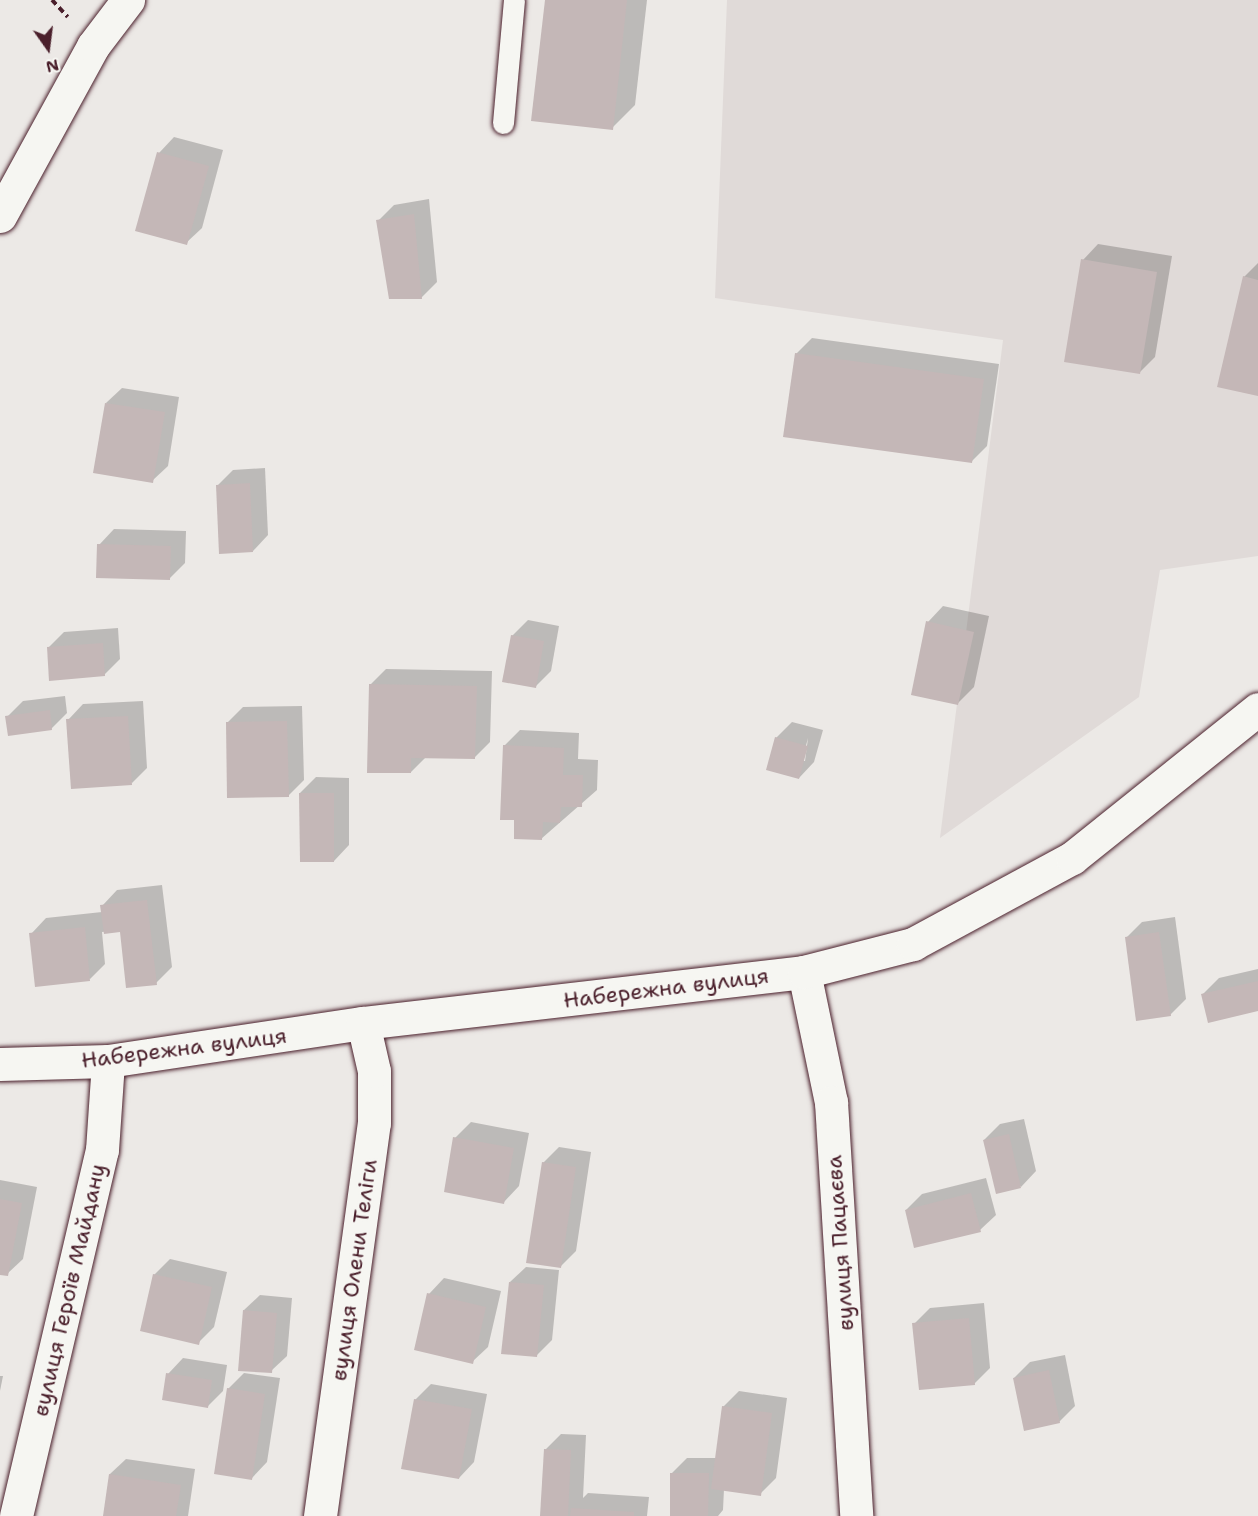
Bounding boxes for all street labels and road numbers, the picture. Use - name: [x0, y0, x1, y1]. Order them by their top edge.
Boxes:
- street label: Набережна вулиця: [562, 962, 770, 1014]
- street label: Набережна вулиця: [80, 1022, 288, 1074]
- street label: вулиця Пацаєва: [821, 1154, 859, 1332]
- street label: вулиця Олени Теліги: [325, 1157, 383, 1383]
- street label: вулиця Героїв Майдану: [27, 1161, 111, 1419]

